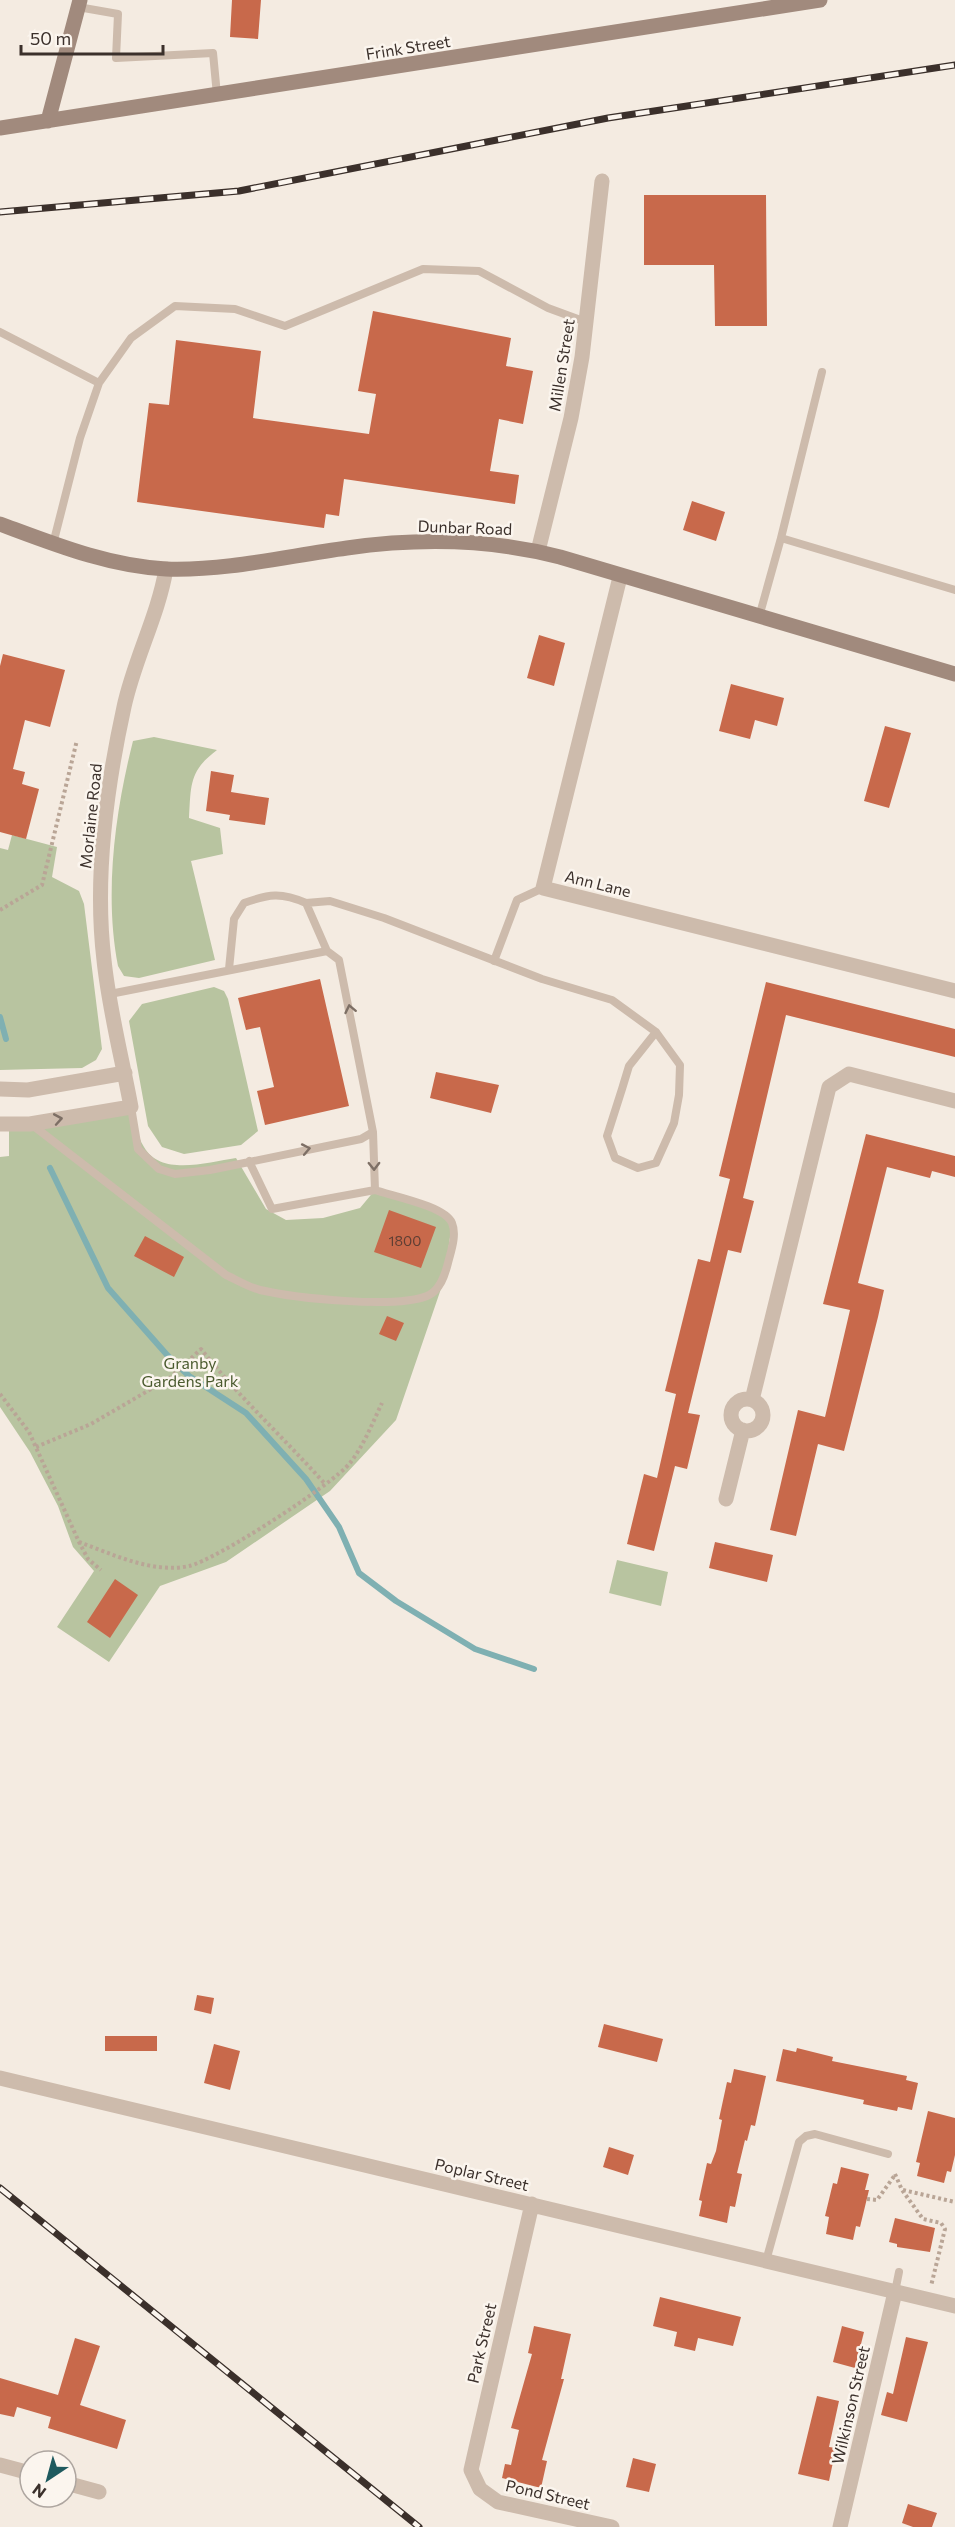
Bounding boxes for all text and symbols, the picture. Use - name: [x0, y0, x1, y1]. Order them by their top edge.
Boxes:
- scale bar: [21, 18, 164, 56]
- text: 50 m: [30, 27, 71, 49]
- street label: Frink Street: [364, 31, 452, 63]
- street label: Millen Street: [544, 317, 578, 413]
- street label: Dunbar Road: [417, 516, 513, 538]
- street label: Morlaine Road: [75, 762, 105, 870]
- street label: Ann Lane: [563, 866, 633, 900]
- one-way arrow: [344, 1005, 357, 1015]
- one-way arrow: [53, 1113, 63, 1125]
- one-way arrow: [301, 1143, 311, 1156]
- one-way arrow: [368, 1162, 380, 1171]
- house number: 1800: [389, 1232, 421, 1249]
- park label: Granby Gardens Park: [142, 1353, 239, 1390]
- street label: Poplar Street: [433, 2154, 531, 2194]
- street label: Park Street: [463, 2301, 500, 2385]
- street label: Wilkinson Street: [827, 2344, 873, 2466]
- north arrow: [18, 2449, 78, 2509]
- street label: Pond Street: [504, 2475, 592, 2513]
- text: N: [28, 2480, 49, 2503]

